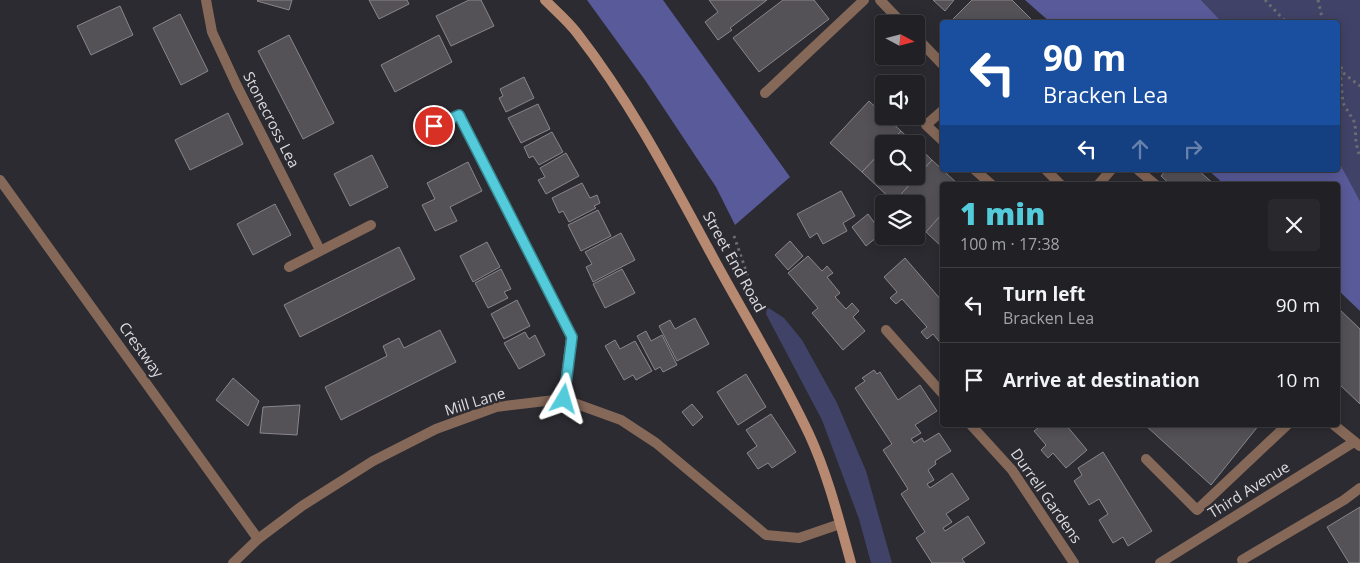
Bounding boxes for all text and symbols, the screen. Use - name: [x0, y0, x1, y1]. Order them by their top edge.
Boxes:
- north arrow: [875, 15, 925, 65]
- map controls: [875, 15, 925, 245]
- text: 90 m: [1043, 34, 1126, 81]
- icon: left: [960, 40, 1025, 105]
- street label: Stonecross Lea: [239, 68, 305, 171]
- button: sound: [875, 75, 925, 125]
- text: Bracken Lea: [1043, 79, 1168, 109]
- pin: [413, 105, 455, 147]
- icon: arrive: [420, 112, 448, 140]
- button: search: [875, 135, 925, 185]
- icon: left: [1073, 135, 1101, 163]
- icon: ahead: [1126, 135, 1154, 163]
- icon: right: [1179, 135, 1207, 163]
- text: 1 min: [960, 193, 1045, 234]
- button: layers: [875, 195, 925, 245]
- button: close: [1268, 199, 1320, 251]
- street label: Street End Road: [699, 208, 771, 315]
- text: 100 m · 17:38: [960, 233, 1060, 255]
- text: Turn left: [1003, 281, 1085, 307]
- icon: left: [960, 291, 988, 319]
- text: 90 m: [1276, 292, 1320, 318]
- text: Bracken Lea: [1003, 307, 1094, 329]
- street label: Crestway: [115, 318, 169, 382]
- icon: arrive: [960, 366, 988, 394]
- text: Arrive at destination: [1003, 367, 1200, 393]
- text: 10 m: [1276, 367, 1320, 393]
- position arrow: [537, 372, 589, 424]
- street label: Mill Lane: [442, 382, 508, 420]
- street label: Durrell Gardens: [1007, 444, 1087, 547]
- street label: Third Avenue: [1204, 456, 1293, 522]

